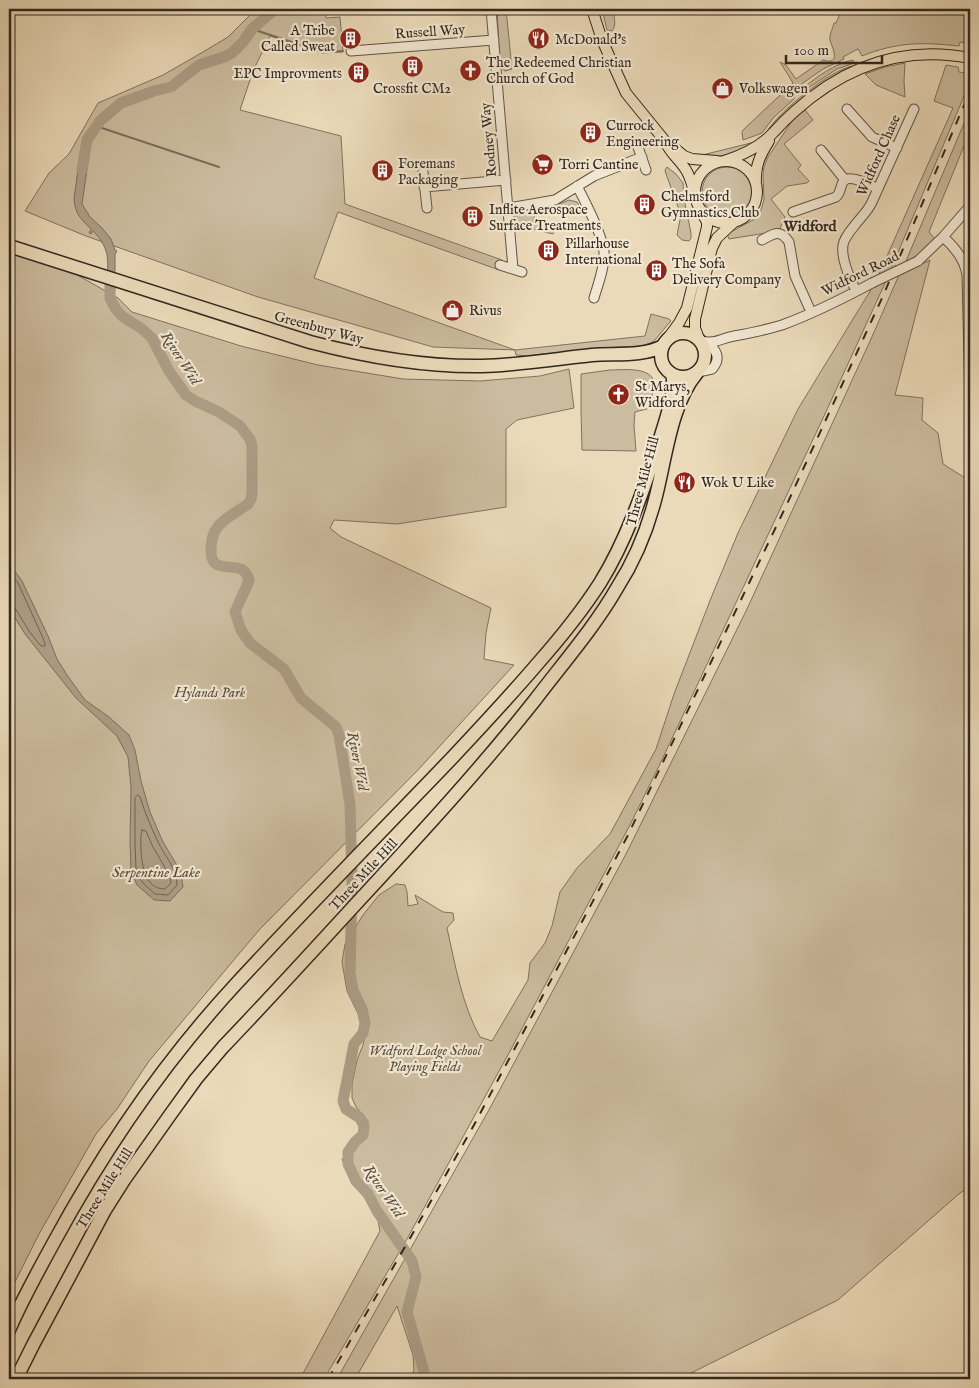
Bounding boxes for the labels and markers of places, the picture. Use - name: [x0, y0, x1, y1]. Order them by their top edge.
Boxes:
- place label: A Tribe Called Sweat: [261, 22, 336, 56]
- building icon: A Tribe Called Sweat: [339, 26, 363, 50]
- restaurant icon: McDonald's: [527, 27, 551, 51]
- place label: McDonald's: [555, 31, 626, 49]
- building icon: Crossfit CM2: [400, 54, 424, 78]
- place label: The Redeemed Christian Church of God: [486, 54, 632, 88]
- church icon: The Redeemed Christian Church of God: [458, 58, 482, 82]
- building icon: EPC Improvments: [346, 61, 370, 85]
- place label: EPC Improvments: [234, 65, 342, 83]
- shop icon: Volkswagen: [711, 76, 735, 100]
- place label: Crossfit CM2: [373, 80, 452, 98]
- place label: Volkswagen: [738, 80, 808, 98]
- place label: Currock Engineering: [606, 117, 679, 151]
- building icon: Currock Engineering: [578, 121, 602, 145]
- supermarket icon: Torri Cantine: [531, 152, 555, 176]
- place label: Foremans Packaging: [398, 155, 458, 189]
- place label: Torri Cantine: [559, 156, 639, 174]
- building icon: Foremans Packaging: [370, 159, 394, 183]
- place label: Chelmsford Gymnastics Club: [661, 188, 759, 222]
- building icon: Chelmsford Gymnastics Club: [633, 192, 657, 216]
- place label: Inflite Aerospace Surface Treatments: [489, 201, 601, 235]
- building icon: Inflite Aerospace Surface Treatments: [461, 205, 485, 229]
- place label: Pillarhouse International: [565, 235, 642, 269]
- building icon: Pillarhouse International: [537, 239, 561, 263]
- place label: The Sofa Delivery Company: [672, 255, 781, 289]
- building icon: The Sofa Delivery Company: [644, 259, 668, 283]
- shop icon: Rivus: [441, 298, 465, 322]
- place label: Rivus: [469, 302, 502, 320]
- place label: St Marys, Widford: [635, 378, 690, 412]
- church icon: St Marys, Widford: [607, 382, 631, 406]
- restaurant icon: Wok U Like: [673, 470, 697, 494]
- place label: Wok U Like: [701, 474, 775, 492]

